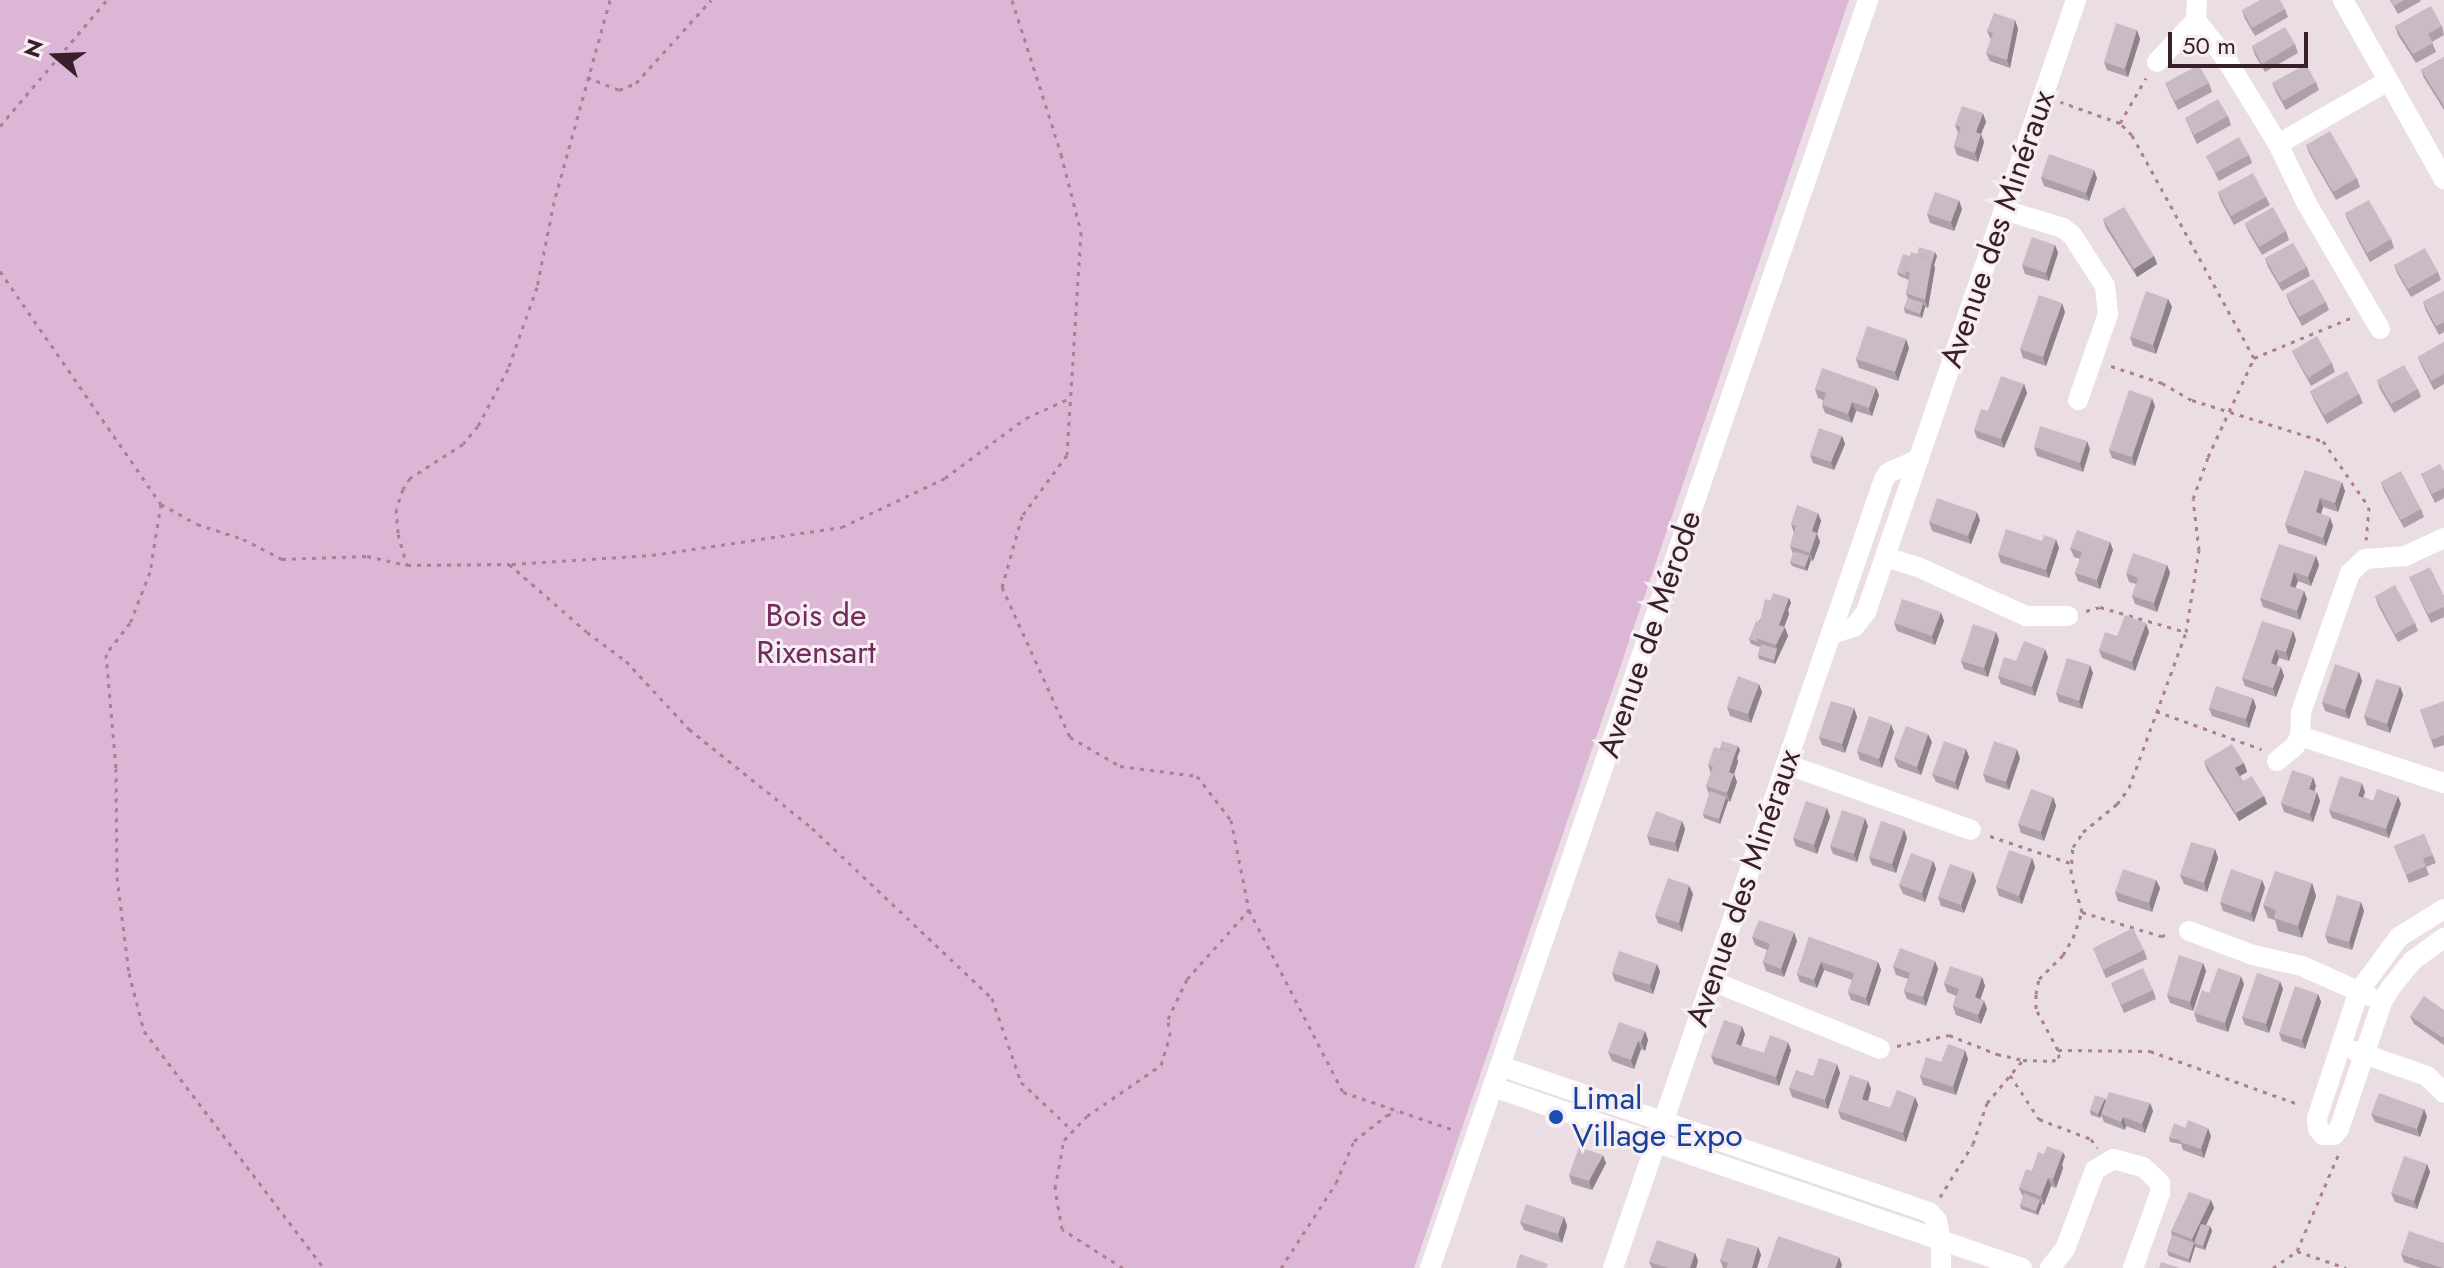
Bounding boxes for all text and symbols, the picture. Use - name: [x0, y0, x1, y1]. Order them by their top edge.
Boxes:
- north arrow: [16, 16, 96, 96]
- scale bar: [2172, 16, 2312, 66]
- text: 50 m: [2182, 28, 2236, 63]
- text: N: [15, 35, 51, 62]
- street label: Avenue des Minéraux: [1932, 85, 2062, 373]
- street label: Avenue de Mérode: [1589, 505, 1709, 763]
- park label: Bois de Rixensart: [756, 597, 876, 672]
- street label: Avenue des Minéraux: [1678, 744, 1808, 1032]
- place label: Limal Village Expo: [1572, 1080, 1743, 1155]
- marker: Limal Village Expo: [1547, 1108, 1565, 1126]

